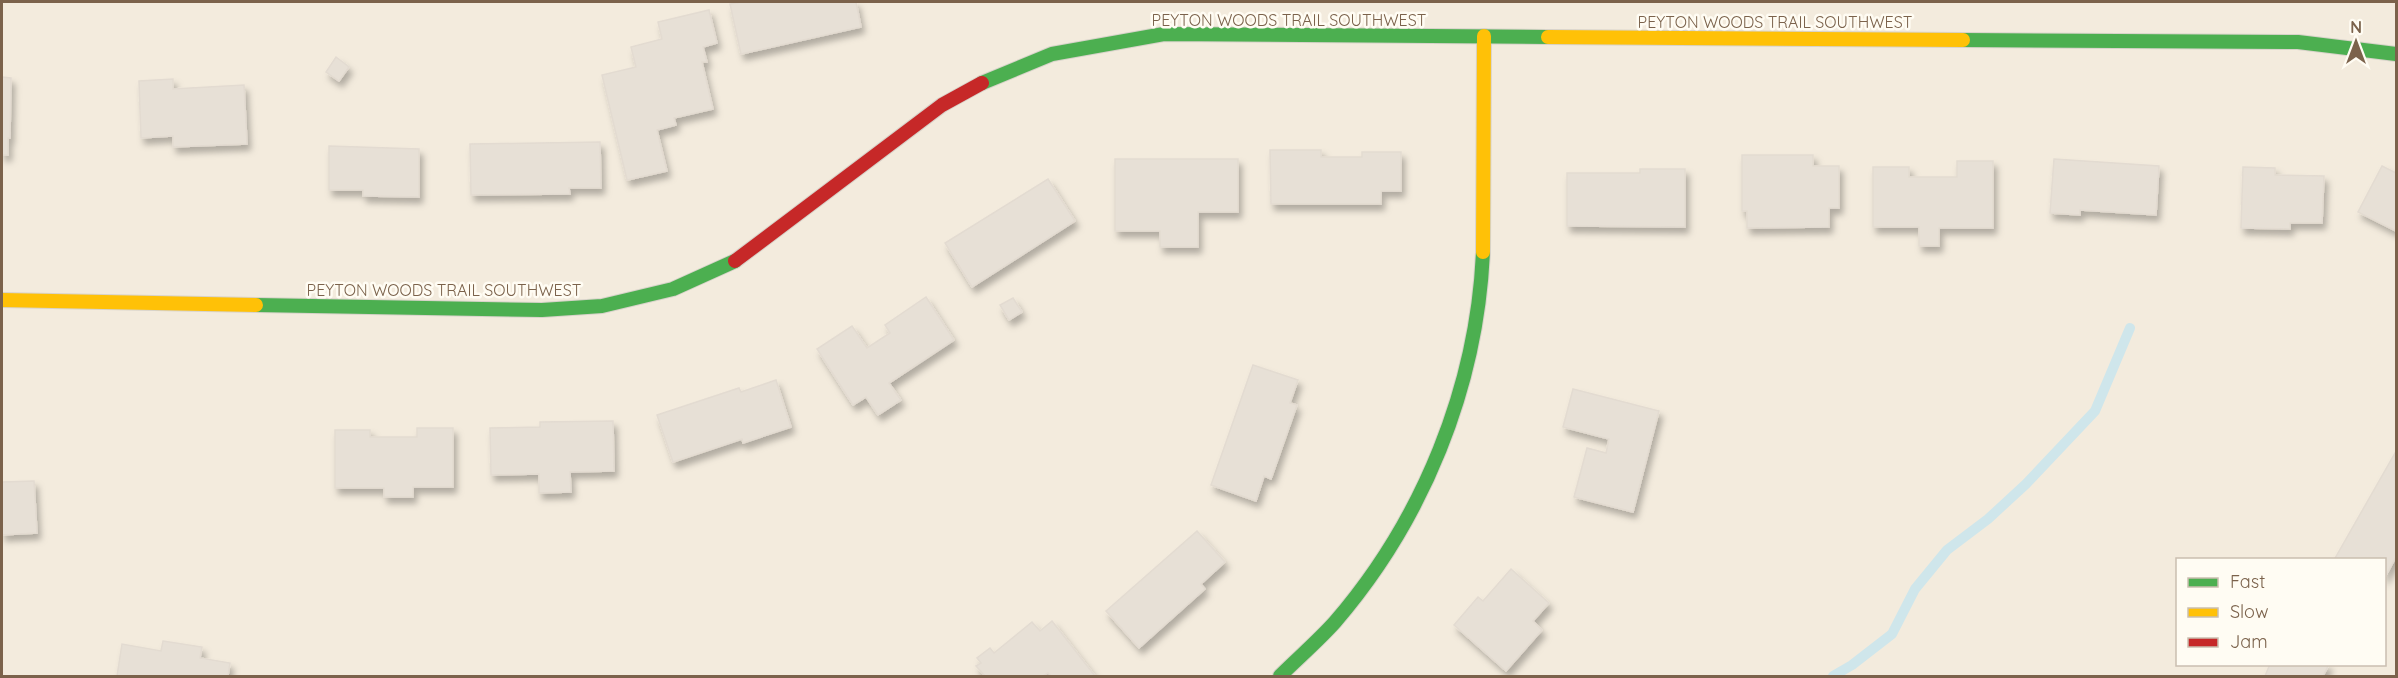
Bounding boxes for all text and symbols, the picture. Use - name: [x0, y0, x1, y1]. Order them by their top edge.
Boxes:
- street label: PEYTON WOODS TRAIL SOUTHWEST: [1152, 10, 1427, 30]
- street label: PEYTON WOODS TRAIL SOUTHWEST: [1638, 12, 1913, 32]
- north arrow: [2326, 12, 2386, 72]
- text: N: [2350, 17, 2362, 37]
- street label: PEYTON WOODS TRAIL SOUTHWEST: [307, 280, 582, 300]
- legend: [2176, 558, 2386, 666]
- text: Fast: [2230, 570, 2265, 593]
- text: Slow: [2230, 600, 2268, 623]
- text: Jam: [2230, 630, 2268, 653]

